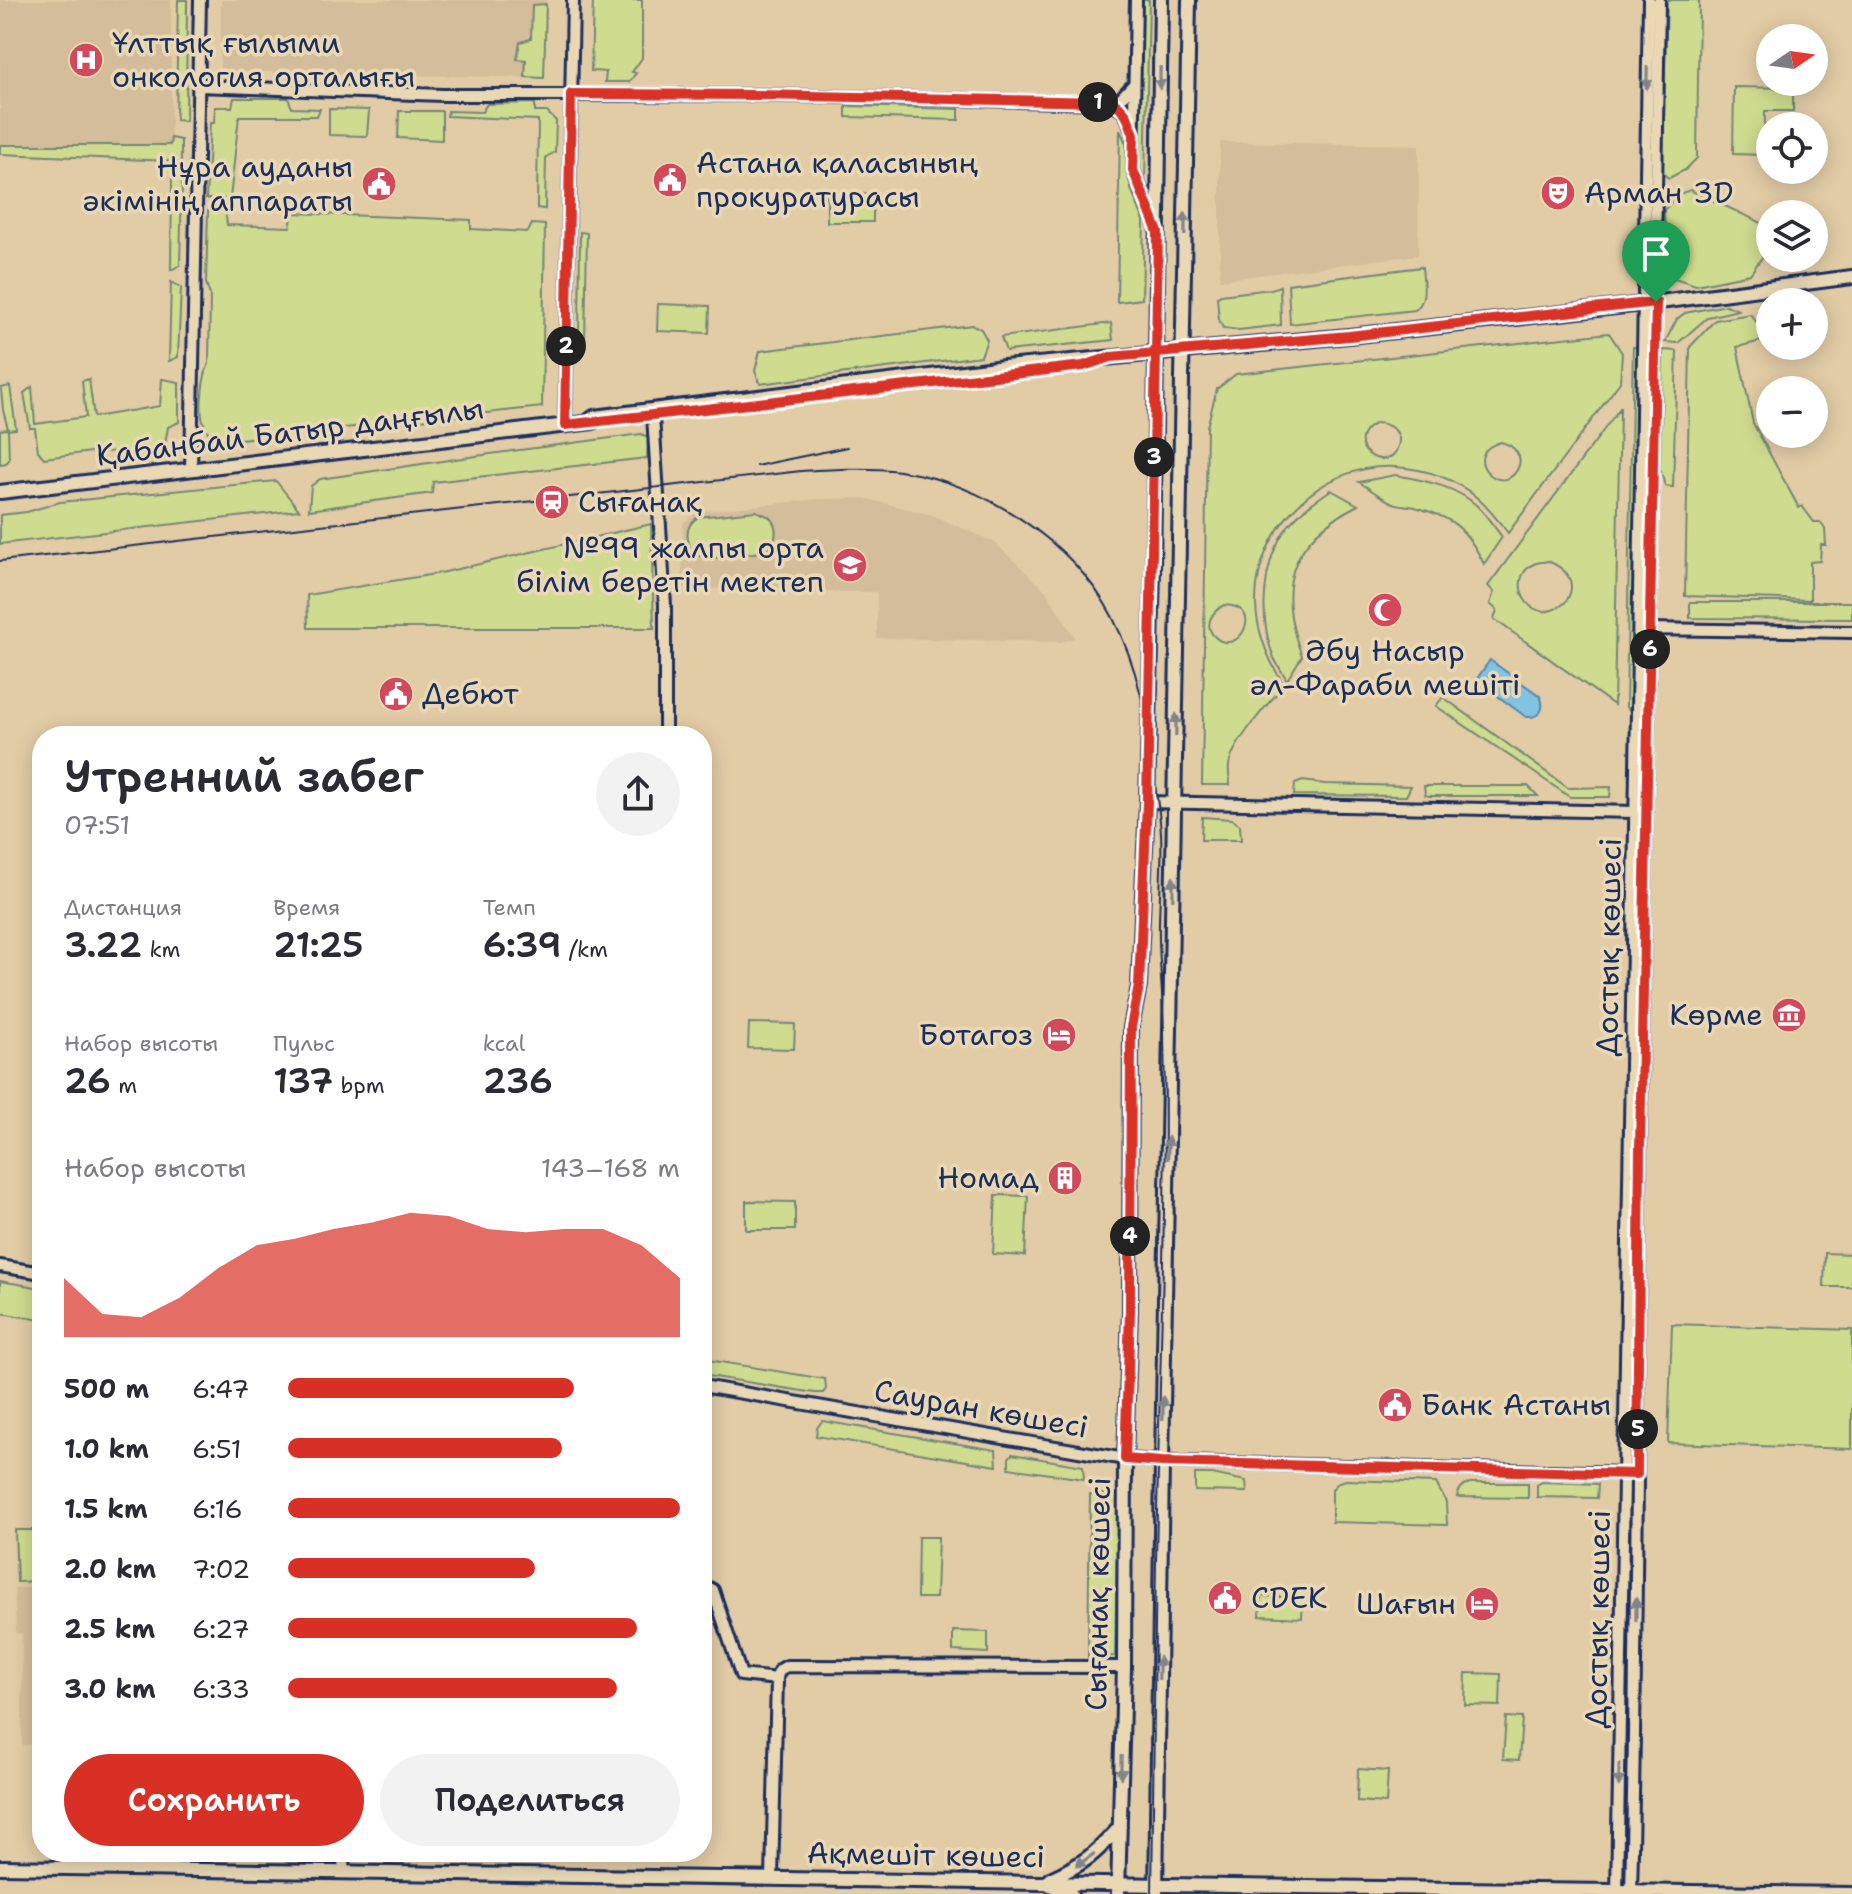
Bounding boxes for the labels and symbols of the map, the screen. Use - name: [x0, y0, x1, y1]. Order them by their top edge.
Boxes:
- place label: Ұлттық ғылыми онкология орталығы: [112, 22, 415, 97]
- north arrow: [1756, 24, 1828, 96]
- hospital icon: Ұлттық ғылыми онкология орталығы: [67, 41, 105, 79]
- one-way arrow: [1154, 66, 1166, 91]
- one-way arrow: [1641, 66, 1654, 91]
- pin: 1: [1078, 82, 1118, 122]
- place label: Астана қаласының прокуратурасы: [696, 142, 978, 217]
- place label: Нұра ауданы әкімінің аппараты: [82, 146, 353, 221]
- public building icon: Астана қаласының прокуратурасы: [651, 161, 689, 199]
- public building icon: Нұра ауданы әкімінің аппараты: [360, 165, 398, 203]
- place label: Арман 3D: [1584, 172, 1734, 213]
- theatre icon: Арман 3D: [1539, 174, 1577, 212]
- one-way arrow: [1179, 211, 1191, 236]
- pin: [1622, 220, 1690, 302]
- pin: 2: [546, 326, 586, 366]
- street label: Қабанбай Батыр даңғылы: [94, 387, 486, 476]
- pin: 3: [1134, 437, 1174, 477]
- place label: Сығанақ: [578, 481, 702, 522]
- station icon: Сығанақ: [533, 483, 571, 521]
- place label: №99 жалпы орта білім беретін мектеп: [516, 527, 824, 602]
- school or university icon: №99 жалпы орта білім беретін мектеп: [831, 546, 869, 584]
- mosque icon: Әбу Насыр әл-Фараби мешіті: [1366, 591, 1404, 629]
- pin: 6: [1630, 629, 1670, 669]
- place label: Әбу Насыр әл-Фараби мешіті: [1249, 630, 1521, 705]
- place label: Дебют: [422, 673, 519, 714]
- public building icon: Дебют: [377, 675, 415, 713]
- one-way arrow: [1170, 712, 1183, 737]
- street label: Достық көшесі: [1586, 837, 1631, 1057]
- one-way arrow: [1167, 875, 1179, 900]
- place label: Көрме: [1669, 994, 1763, 1035]
- museum icon: Көрме: [1770, 996, 1808, 1034]
- place label: Ботагоз: [919, 1014, 1033, 1055]
- hotel icon: Ботагоз: [1040, 1016, 1078, 1054]
- one-way arrow: [1162, 1135, 1174, 1160]
- place label: Номад: [937, 1157, 1039, 1198]
- building icon: Номад: [1046, 1159, 1084, 1197]
- pin: 4: [1110, 1216, 1150, 1256]
- street label: Сауран көшесі: [871, 1370, 1091, 1447]
- place label: Банк Астаны: [1421, 1384, 1611, 1425]
- public building icon: Банк Астаны: [1376, 1386, 1414, 1424]
- one-way arrow: [1157, 1395, 1169, 1420]
- pin: 5: [1618, 1409, 1658, 1449]
- street label: Сығанақ көшесі: [1075, 1477, 1120, 1711]
- street label: Достық көшесі: [1575, 1509, 1620, 1729]
- place label: CDEK: [1251, 1577, 1327, 1618]
- public building icon: CDEK: [1206, 1579, 1244, 1617]
- place label: Шағын: [1356, 1583, 1456, 1624]
- hotel icon: Шағын: [1463, 1585, 1501, 1623]
- one-way arrow: [1630, 1596, 1642, 1621]
- one-way arrow: [1153, 1655, 1165, 1680]
- one-way arrow: [1115, 1755, 1128, 1780]
- one-way arrow: [1613, 1763, 1625, 1788]
- street label: Ақмешіт көшесі: [807, 1832, 1045, 1877]
- one-way arrow: [1075, 1852, 1096, 1867]

